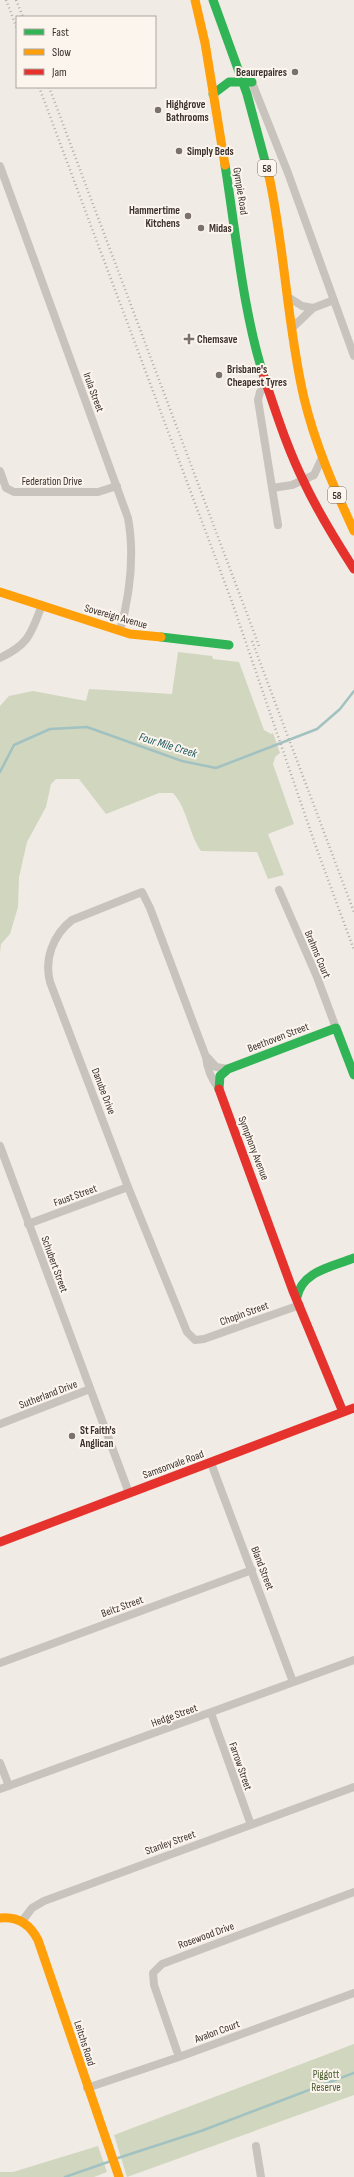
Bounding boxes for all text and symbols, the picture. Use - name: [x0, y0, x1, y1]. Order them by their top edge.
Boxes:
- legend: [16, 16, 156, 88]
- text: Fast: [52, 25, 69, 40]
- text: Slow: [52, 45, 71, 60]
- text: Jam: [51, 65, 67, 80]
- place label: Beaurepaires: [236, 66, 287, 79]
- marker: Beaurepaires: [290, 67, 300, 77]
- place label: Highgrove Bathrooms: [166, 98, 209, 124]
- marker: Highgrove Bathrooms: [153, 105, 163, 115]
- place label: Simply Beds: [187, 145, 234, 158]
- marker: Simply Beds: [174, 146, 184, 156]
- road number: 58: [258, 160, 276, 176]
- street label: Gympie Road: [230, 166, 251, 216]
- place label: Hammertime Kitchens: [129, 204, 180, 230]
- marker: Hammertime Kitchens: [183, 211, 193, 221]
- place label: Midas: [209, 222, 232, 235]
- marker: Midas: [196, 223, 206, 233]
- place label: Chemsave: [197, 333, 238, 346]
- marker: Chemsave: [184, 334, 194, 344]
- place label: Brisbane's Cheapest Tyres: [227, 363, 287, 389]
- marker: Brisbane's Cheapest Tyres: [214, 370, 224, 380]
- street label: Irula Street: [80, 371, 107, 414]
- street label: Federation Drive: [22, 475, 82, 488]
- road number: 58: [328, 487, 346, 503]
- street label: Sovereign Avenue: [83, 601, 149, 632]
- water label: Four Mile Creek: [137, 730, 199, 762]
- street label: Brahms Court: [302, 928, 334, 981]
- street label: Beethoven Street: [246, 1020, 311, 1055]
- street label: Danube Drive: [89, 1066, 118, 1116]
- street label: Symphony Avenue: [235, 1114, 272, 1182]
- street label: Faust Street: [52, 1181, 99, 1209]
- street label: Schubert Street: [38, 1234, 71, 1295]
- street label: Chopin Street: [218, 1298, 271, 1328]
- street label: Sutherland Drive: [17, 1377, 79, 1412]
- place label: St Faith's Anglican: [79, 1424, 116, 1450]
- marker: St Faith's Anglican: [67, 1431, 77, 1441]
- street label: Samsonvale Road: [141, 1447, 206, 1482]
- street label: Bland Street: [248, 1545, 277, 1592]
- street label: Beitz Street: [99, 1593, 146, 1620]
- street label: Hedge Street: [149, 1701, 200, 1730]
- street label: Farrow Street: [226, 1740, 255, 1793]
- street label: Stanley Street: [143, 1827, 198, 1858]
- street label: Rosewood Drive: [176, 1919, 236, 1952]
- street label: Avalon Court: [192, 2017, 242, 2046]
- street label: Leitchs Road: [71, 2019, 98, 2068]
- park label: Piggott Reserve: [311, 2068, 341, 2094]

